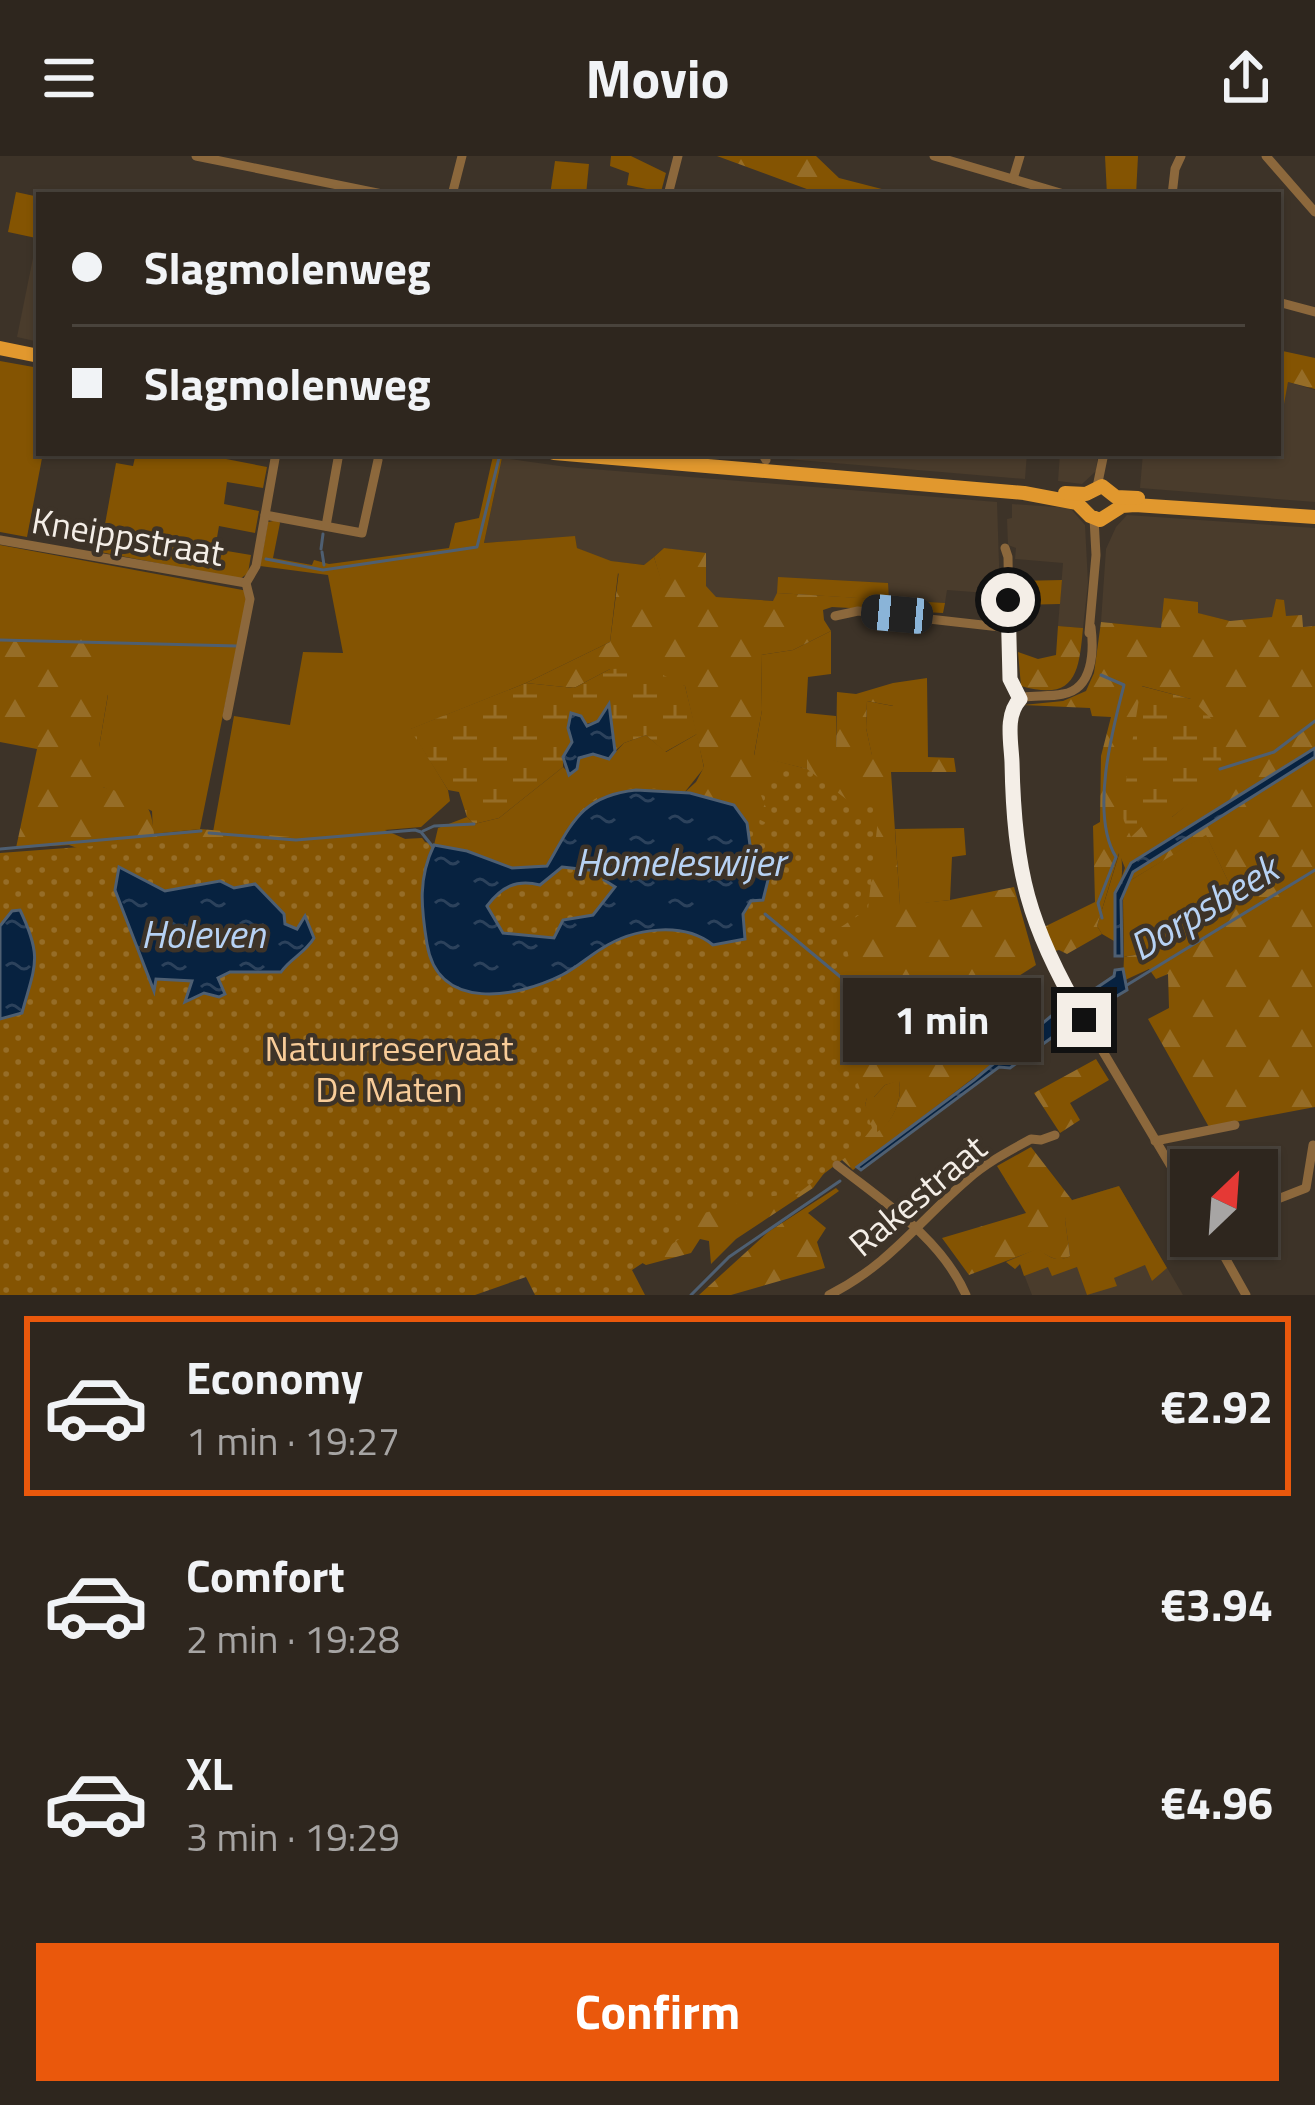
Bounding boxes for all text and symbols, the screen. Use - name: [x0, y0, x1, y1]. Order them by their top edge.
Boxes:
- text: Movio: [586, 37, 729, 119]
- icon: menu: [36, 45, 102, 111]
- icon: share: [1213, 45, 1279, 111]
- text: Slagmolenweg: [144, 233, 431, 301]
- text: Slagmolenweg: [144, 349, 431, 417]
- street label: Kneippstraat: [28, 492, 229, 580]
- route start: [981, 573, 1035, 627]
- car: [860, 593, 934, 635]
- water label: Homeleswijer: [575, 832, 789, 891]
- water label: Dorpsbeek: [1117, 837, 1293, 975]
- water label: Holeven: [141, 904, 267, 963]
- callout: 1 min: [844, 978, 1042, 1062]
- text: 1 min: [895, 990, 989, 1049]
- route end: [1057, 993, 1111, 1047]
- park label: Natuurreservaat De Maten: [264, 1020, 514, 1116]
- street label: Rakestraat: [836, 1120, 998, 1269]
- north arrow: [1170, 1149, 1278, 1257]
- map controls: [1170, 1149, 1278, 1257]
- text: Economy: [186, 1343, 363, 1411]
- icon: car: [42, 1352, 150, 1460]
- text: €2.92: [1161, 1372, 1273, 1440]
- text: 1 min · 19:27: [186, 1411, 400, 1470]
- text: Comfort: [186, 1541, 345, 1609]
- icon: car: [42, 1550, 150, 1658]
- text: €3.94: [1161, 1570, 1273, 1638]
- text: 2 min · 19:28: [186, 1609, 400, 1668]
- text: XL: [186, 1739, 233, 1807]
- icon: car: [42, 1748, 150, 1856]
- text: €4.96: [1161, 1768, 1273, 1836]
- text: 3 min · 19:29: [186, 1807, 400, 1866]
- button: Confirm: [36, 1943, 1279, 2081]

